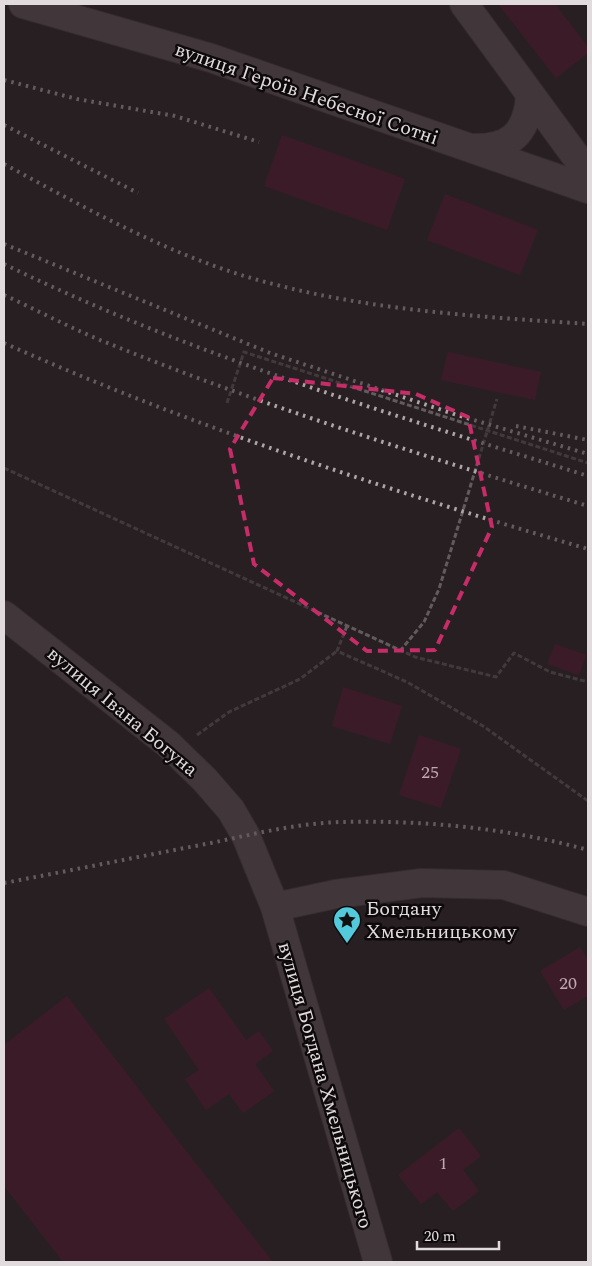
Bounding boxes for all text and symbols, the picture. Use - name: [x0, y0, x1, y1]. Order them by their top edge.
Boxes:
- street label: вулиця Героїв Небесної Сотні: [171, 35, 443, 153]
- street label: вулиця Івана Богуна: [40, 639, 205, 784]
- house number: 25: [421, 759, 439, 786]
- place label: Богдану Хмельницькому: [366, 894, 518, 947]
- place icon: Богдану Хмельницькому: [332, 905, 362, 944]
- street label: вулиця Богдана Хмельницького: [270, 938, 380, 1232]
- house number: 20: [559, 970, 577, 997]
- house number: 1: [439, 1150, 448, 1177]
- scale bar: [417, 1218, 500, 1250]
- text: 20 m: [424, 1225, 456, 1248]

